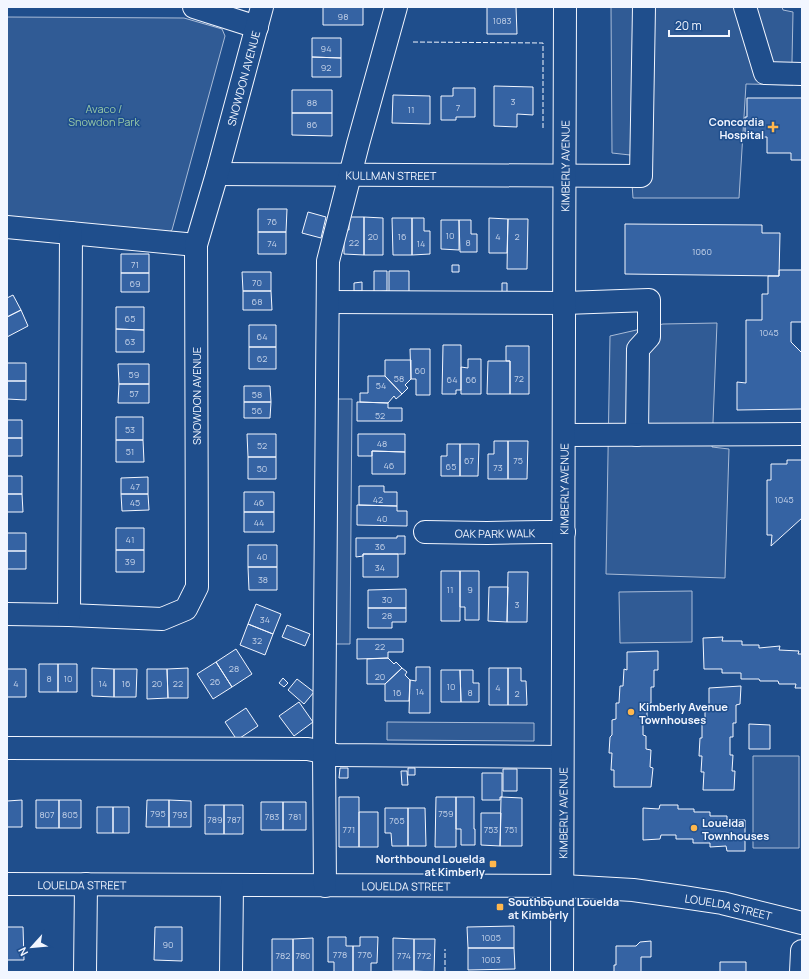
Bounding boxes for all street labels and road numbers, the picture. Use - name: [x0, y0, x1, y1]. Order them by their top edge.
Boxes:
- street label: SNOWDON AVENUE: [223, 29, 263, 127]
- street label: KIMBERLY AVENUE: [557, 120, 572, 212]
- street label: KULLMAN STREET: [346, 167, 437, 183]
- street label: SNOWDON AVENUE: [189, 347, 204, 445]
- street label: KIMBERLY AVENUE: [556, 443, 571, 535]
- street label: OAK PARK WALK: [455, 525, 536, 541]
- street label: KIMBERLY AVENUE: [555, 767, 570, 859]
- street label: LOUELDA STREET: [38, 877, 127, 892]
- street label: LOUELDA STREET: [362, 878, 451, 893]
- street label: LOUELDA STREET: [684, 890, 774, 923]

